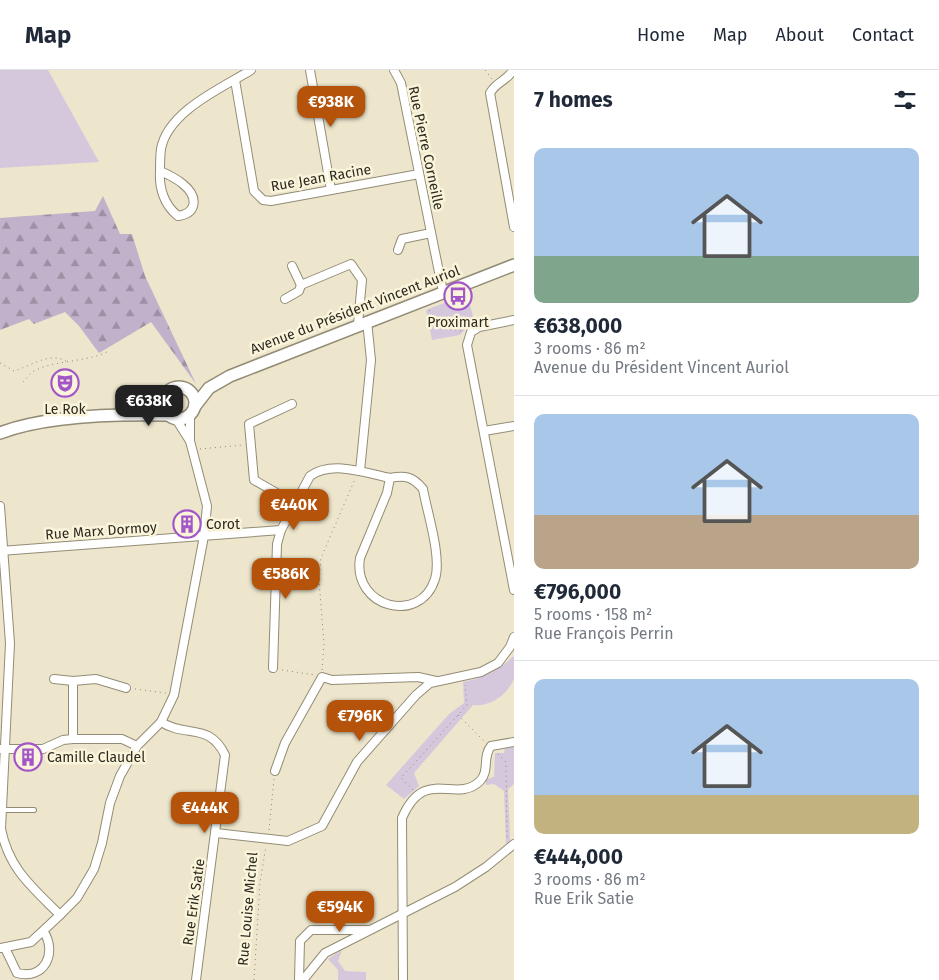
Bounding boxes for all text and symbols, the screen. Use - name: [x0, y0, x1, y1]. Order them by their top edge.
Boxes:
- text: Map: [25, 21, 71, 49]
- text: Home: [637, 24, 685, 46]
- text: Map: [713, 24, 747, 46]
- text: About: [775, 24, 824, 46]
- text: Contact: [852, 24, 914, 46]
- pin: €938K: [296, 85, 366, 128]
- street label: Rue Pierre Corneille: [405, 85, 447, 211]
- icon: filters: [891, 86, 919, 114]
- text: 7 homes: [534, 87, 613, 113]
- text: €938K: [308, 92, 354, 111]
- street label: Rue Jean Racine: [269, 161, 373, 195]
- icon: home: [682, 181, 772, 271]
- street label: Avenue du Président Vincent Auriol: [248, 262, 462, 358]
- bus stop icon: Proximart: [443, 281, 473, 311]
- text: €638,000: [534, 313, 622, 339]
- place label: Proximart: [427, 314, 490, 331]
- text: 3 rooms · 86 m²: [534, 339, 646, 358]
- text: Avenue du Président Vincent Auriol: [534, 358, 789, 377]
- theatre icon: Le Rok: [50, 368, 80, 398]
- pin: €638K: [114, 384, 184, 427]
- text: €638K: [126, 391, 172, 410]
- place label: Le Rok: [44, 401, 87, 418]
- icon: home: [682, 446, 772, 536]
- pin: €440K: [259, 488, 329, 531]
- text: €440K: [271, 495, 317, 514]
- building icon: Corot: [172, 509, 202, 539]
- place label: Corot: [206, 516, 241, 533]
- street label: Rue Marx Dormoy: [45, 519, 158, 543]
- pin: €586K: [251, 558, 321, 600]
- text: €586K: [263, 564, 309, 583]
- text: €796,000: [534, 579, 621, 605]
- text: 5 rooms · 158 m²: [534, 605, 652, 624]
- text: Rue François Perrin: [534, 624, 674, 643]
- pin: €796K: [325, 700, 395, 742]
- text: €796K: [338, 706, 382, 725]
- icon: home: [682, 711, 772, 801]
- building icon: Camille Claudel: [13, 742, 43, 772]
- place label: Camille Claudel: [47, 749, 145, 766]
- pin: €444K: [170, 792, 240, 834]
- text: €444K: [182, 798, 228, 817]
- text: €444,000: [534, 844, 623, 870]
- street label: Rue Louise Michel: [235, 851, 261, 967]
- street label: Rue Erik Satie: [179, 858, 209, 946]
- text: 3 rooms · 86 m²: [534, 870, 646, 889]
- text: Rue Erik Satie: [534, 889, 634, 908]
- pin: €594K: [305, 890, 375, 933]
- text: €594K: [317, 897, 363, 916]

